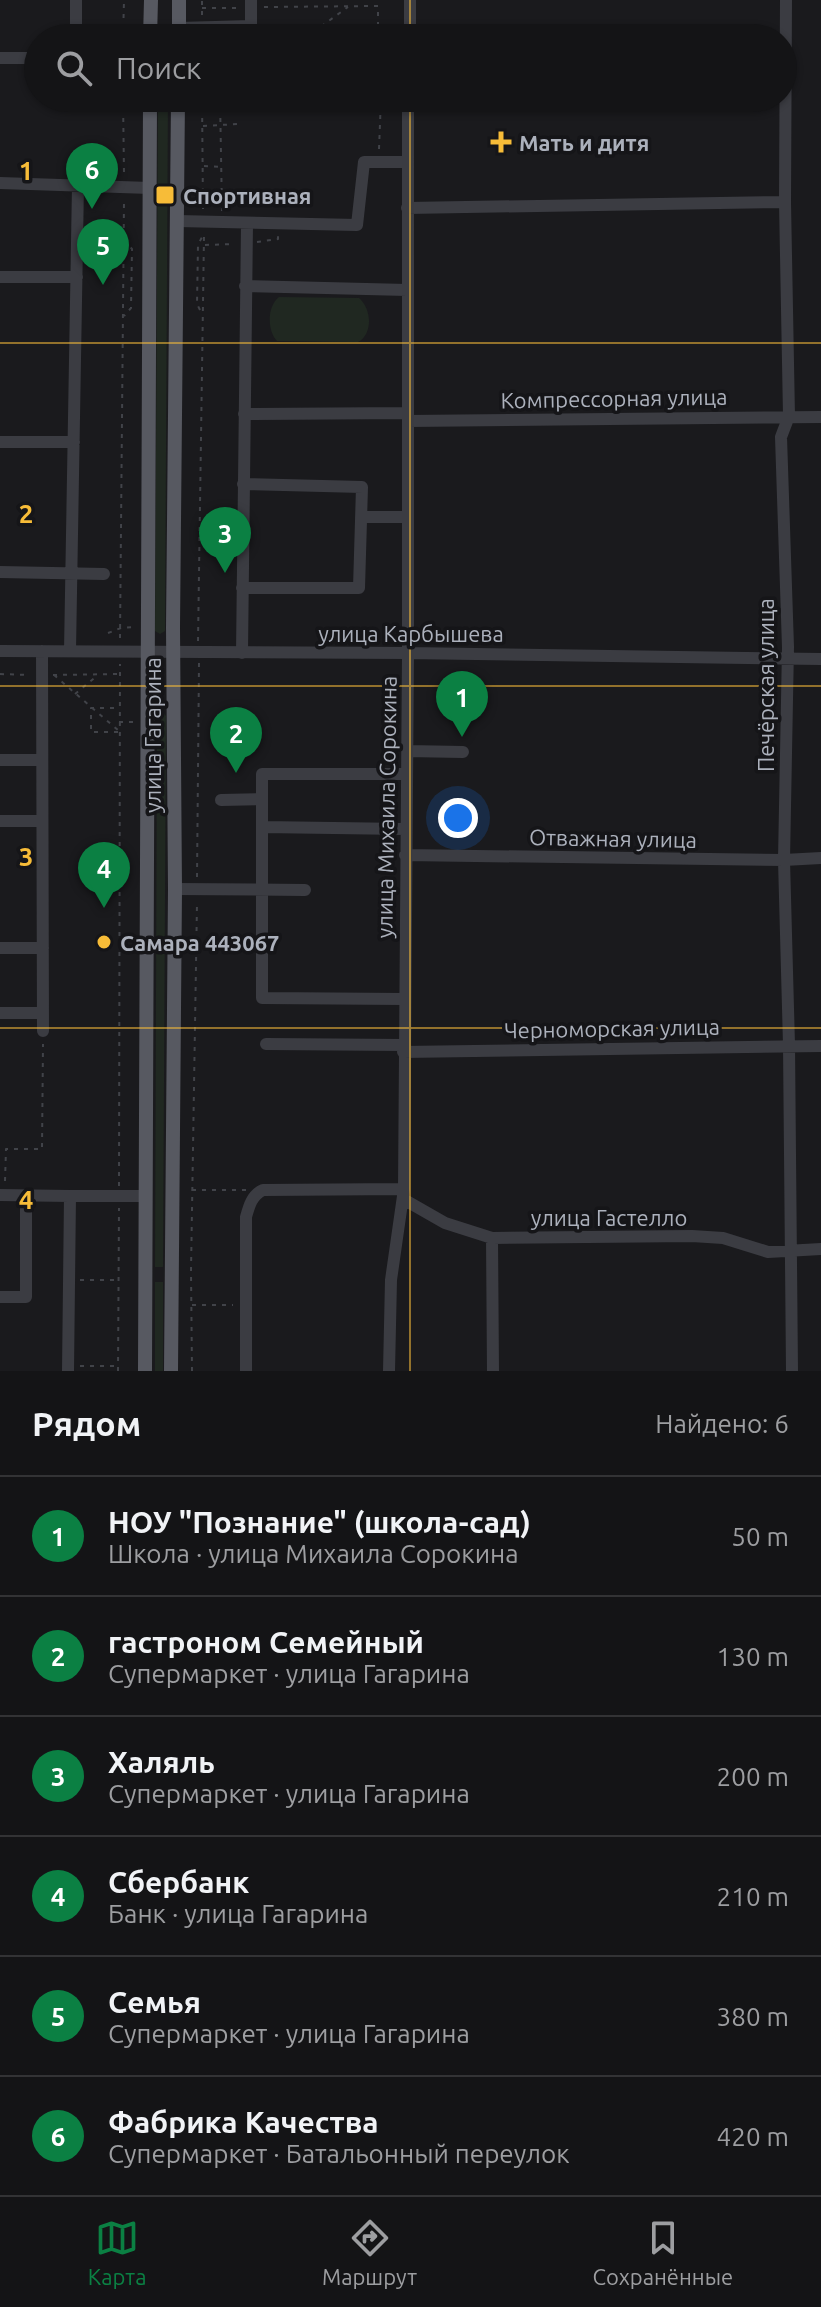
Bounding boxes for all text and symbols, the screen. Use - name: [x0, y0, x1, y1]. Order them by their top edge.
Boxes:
- search box: [24, 24, 797, 112]
- icon: search: [52, 46, 96, 90]
- text: Поиск: [116, 51, 201, 85]
- place label: Мать и дитя: [519, 130, 649, 155]
- marker: Мать и дитя: [490, 131, 512, 153]
- pin: 6: [66, 143, 118, 209]
- text: 1: [19, 156, 33, 185]
- place label: Спортивная: [183, 183, 311, 208]
- marker: Спортивная: [154, 184, 176, 206]
- pin: 5: [77, 219, 129, 285]
- street label: Компрессорная улица: [500, 384, 728, 412]
- text: 2: [19, 499, 33, 528]
- pin: 3: [199, 507, 251, 573]
- street label: Печёрская улица: [753, 598, 778, 772]
- street label: улица Карбышева: [318, 621, 504, 646]
- street label: улица Гагарина: [140, 657, 165, 813]
- pin: 1: [436, 671, 488, 737]
- street label: улица Михаила Сорокина: [371, 675, 401, 939]
- pin: 2: [210, 707, 262, 773]
- your location: [438, 798, 478, 838]
- street label: Отважная улица: [529, 824, 697, 852]
- text: 3: [19, 842, 33, 871]
- pin: 4: [78, 842, 130, 908]
- place label: Самара 443067: [120, 930, 279, 955]
- marker: Самара 443067: [95, 933, 113, 951]
- street label: Черноморская улица: [504, 1014, 720, 1042]
- text: 4: [19, 1185, 33, 1214]
- street label: улица Гастелло: [531, 1205, 687, 1230]
- text: Рядом: [32, 1404, 141, 1442]
- text: Найдено: 6: [655, 1409, 789, 1438]
- text: НОУ "Познание" (школа-сад): [108, 1505, 531, 1539]
- text: 1: [51, 1522, 65, 1551]
- text: 50 m: [731, 1522, 789, 1551]
- text: Школа · улица Михаила Сорокина: [108, 1539, 519, 1568]
- text: гастроном Семейный: [108, 1625, 424, 1659]
- text: 2: [51, 1642, 65, 1671]
- text: 130 m: [717, 1642, 789, 1671]
- text: Супермаркет · улица Гагарина: [108, 1659, 470, 1688]
- text: Халяль: [108, 1745, 215, 1779]
- text: 3: [51, 1762, 65, 1791]
- text: 200 m: [717, 1762, 789, 1791]
- text: Супермаркет · улица Гагарина: [108, 1779, 470, 1808]
- text: Сбербанк: [108, 1865, 249, 1899]
- text: 4: [51, 1882, 65, 1911]
- text: 210 m: [717, 1882, 789, 1911]
- text: Банк · улица Гагарина: [108, 1899, 368, 1928]
- text: Семья: [108, 1985, 201, 2019]
- text: 5: [51, 2002, 65, 2031]
- text: 380 m: [717, 2002, 789, 2031]
- text: Супермаркет · улица Гагарина: [108, 2019, 470, 2048]
- text: Фабрика Качества: [108, 2105, 379, 2139]
- text: 6: [51, 2122, 65, 2151]
- text: 420 m: [717, 2122, 789, 2151]
- text: Супермаркет · Батальонный переулок: [108, 2139, 570, 2168]
- tab: Карта: [88, 2216, 146, 2289]
- tab: Маршрут: [322, 2216, 417, 2289]
- tab: Сохранённые: [593, 2216, 733, 2289]

